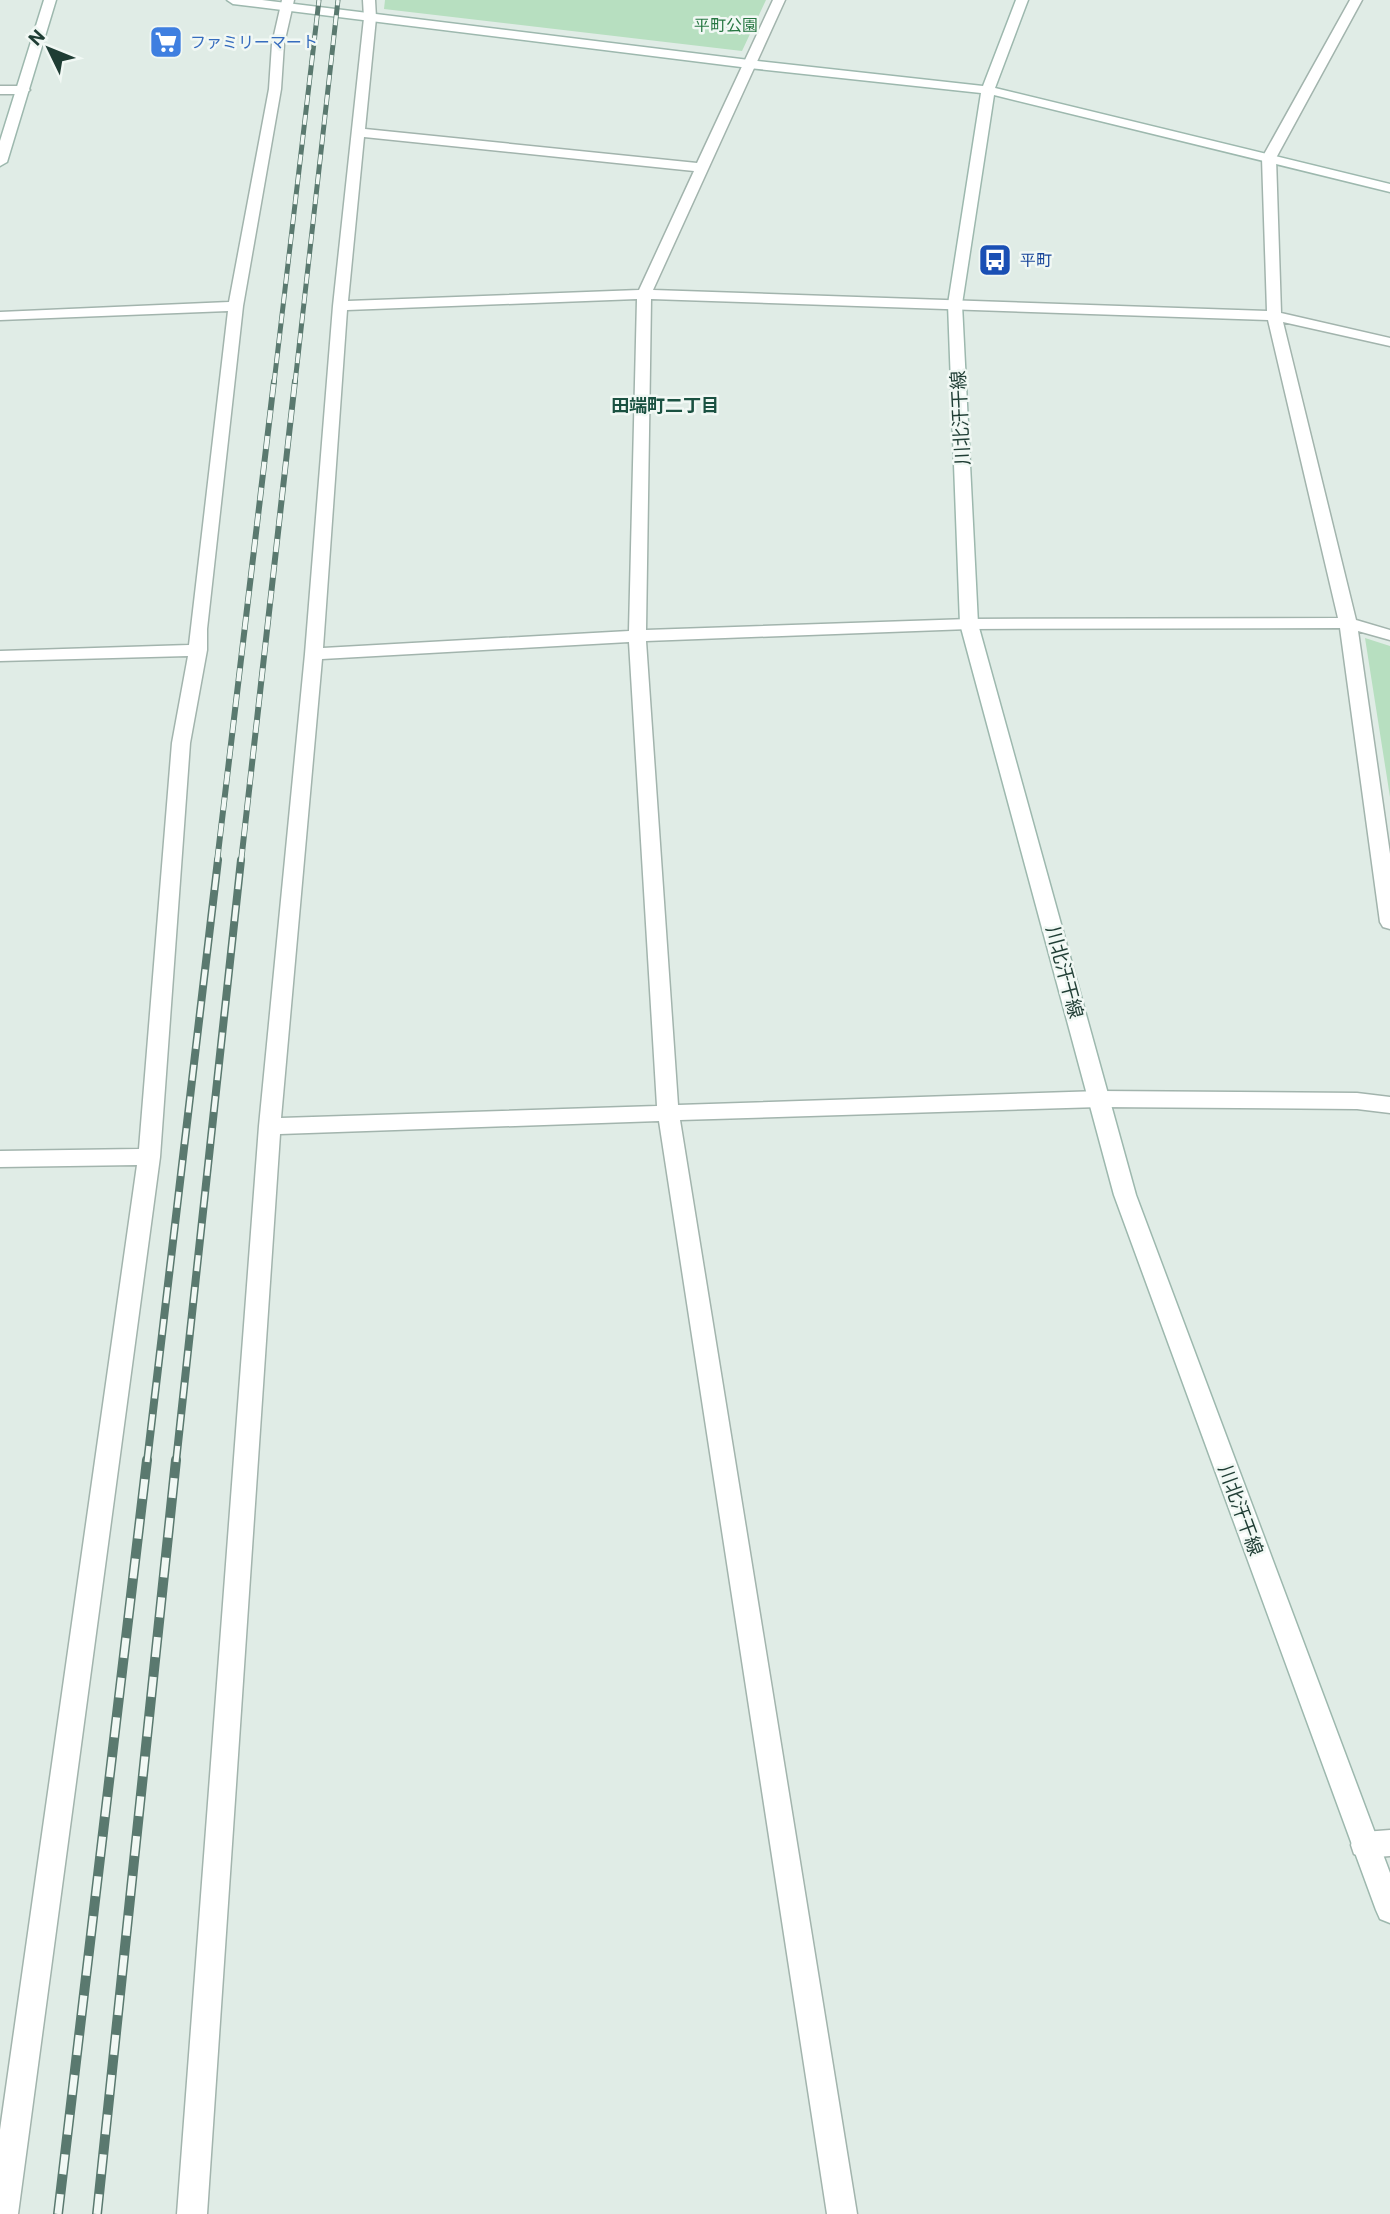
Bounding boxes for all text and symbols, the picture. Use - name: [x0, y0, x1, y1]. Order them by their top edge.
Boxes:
- north arrow: [14, 14, 84, 84]
- park label: 平町公園: [694, 16, 758, 35]
- supermarket icon: ファミリーマート: [147, 23, 185, 61]
- text: N: [24, 25, 50, 50]
- place label: ファミリーマート: [190, 33, 318, 52]
- bus stop icon: 平町: [976, 241, 1014, 279]
- place label: 平町: [1020, 251, 1052, 270]
- street label: 川北汗干線: [947, 370, 974, 466]
- district label: 田端町二丁目: [611, 395, 719, 416]
- street label: 川北汗干線: [1041, 923, 1088, 1021]
- street label: 川北汗干線: [1213, 1462, 1268, 1559]

